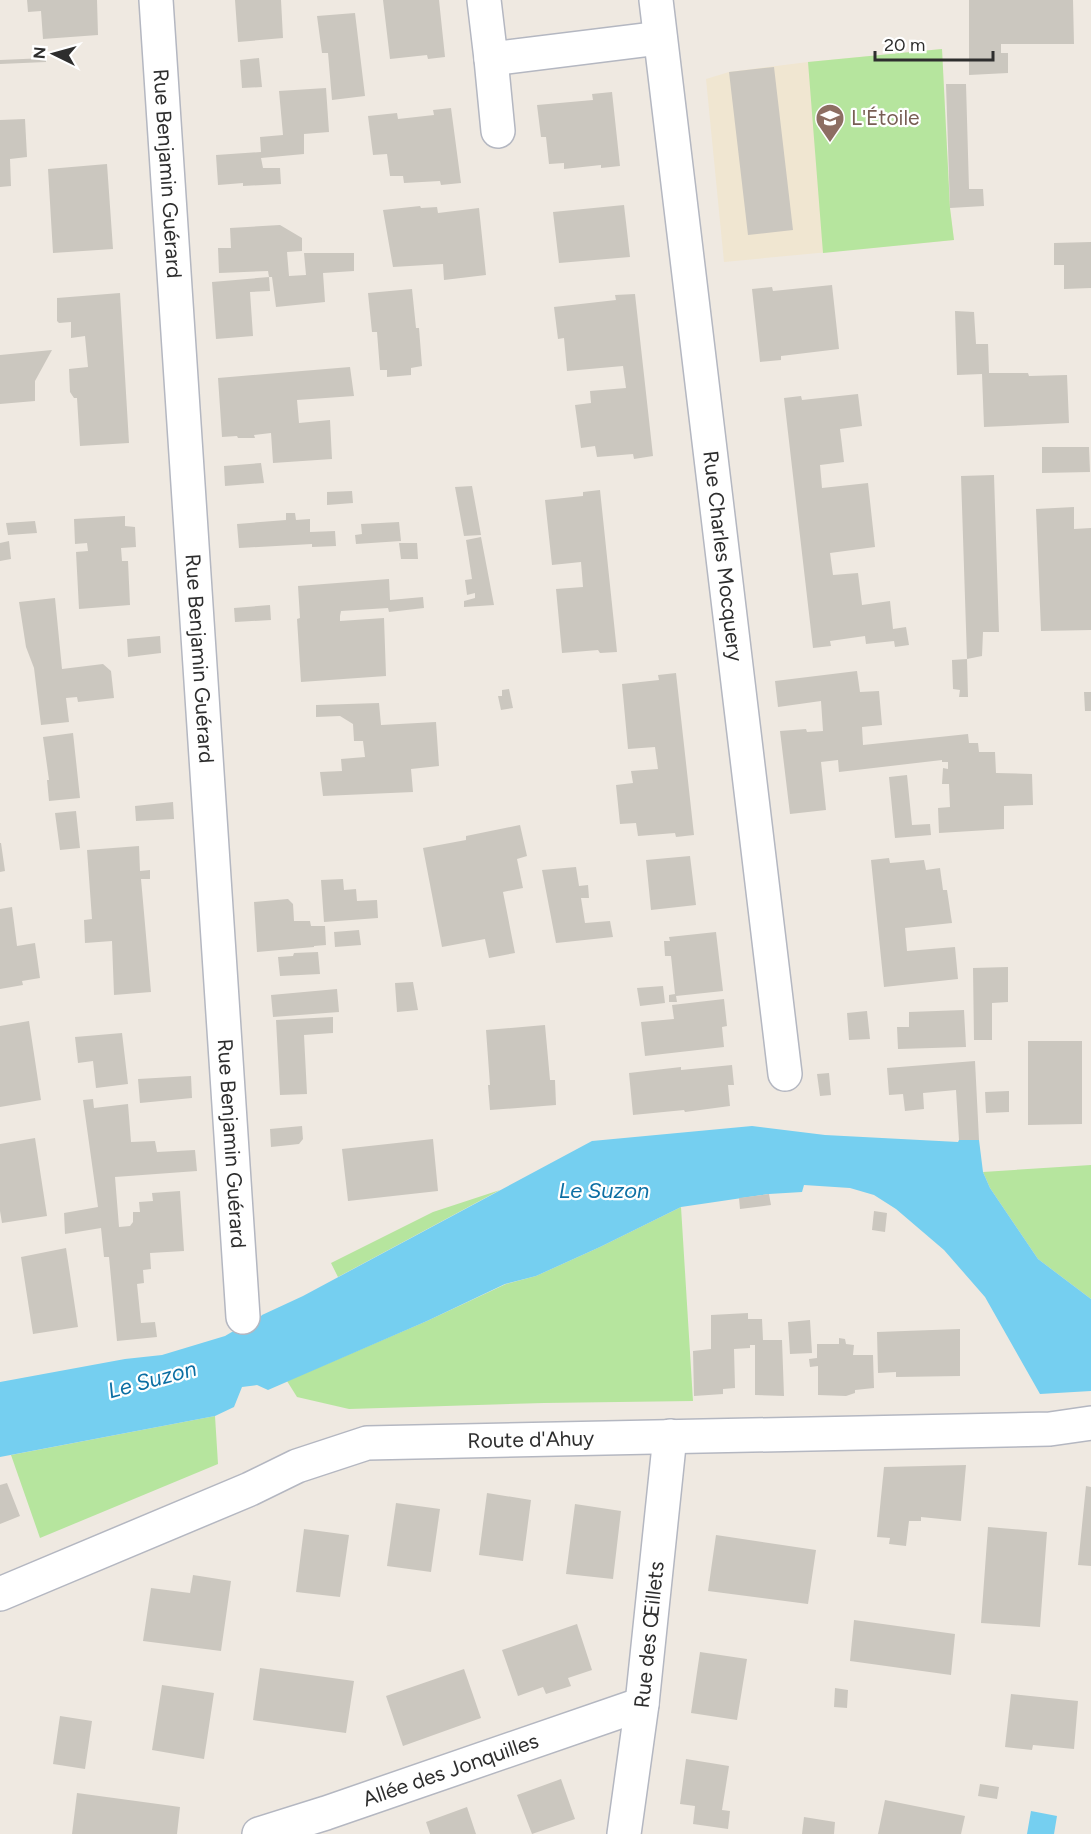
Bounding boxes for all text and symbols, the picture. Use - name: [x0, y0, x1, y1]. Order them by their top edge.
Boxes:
- north arrow: [24, 24, 84, 84]
- scale bar: [875, 24, 994, 62]
- text: 20 m: [884, 34, 925, 56]
- text: N: [30, 46, 50, 60]
- street label: Rue Benjamin Guérard: [149, 68, 187, 279]
- school or university icon: L'Étoile: [814, 102, 846, 144]
- place label: L'Étoile: [851, 105, 920, 130]
- street label: Rue Charles Mocquery: [698, 449, 748, 663]
- street label: Rue Benjamin Guérard: [181, 553, 219, 764]
- street label: Rue Benjamin Guérard: [213, 1038, 251, 1249]
- water label: Le Suzon: [559, 1177, 649, 1204]
- water label: Le Suzon: [105, 1355, 199, 1404]
- street label: Route d'Ahuy: [467, 1425, 594, 1453]
- street label: Rue des Œillets: [629, 1560, 669, 1709]
- street label: Allée des Jonquilles: [359, 1728, 542, 1811]

